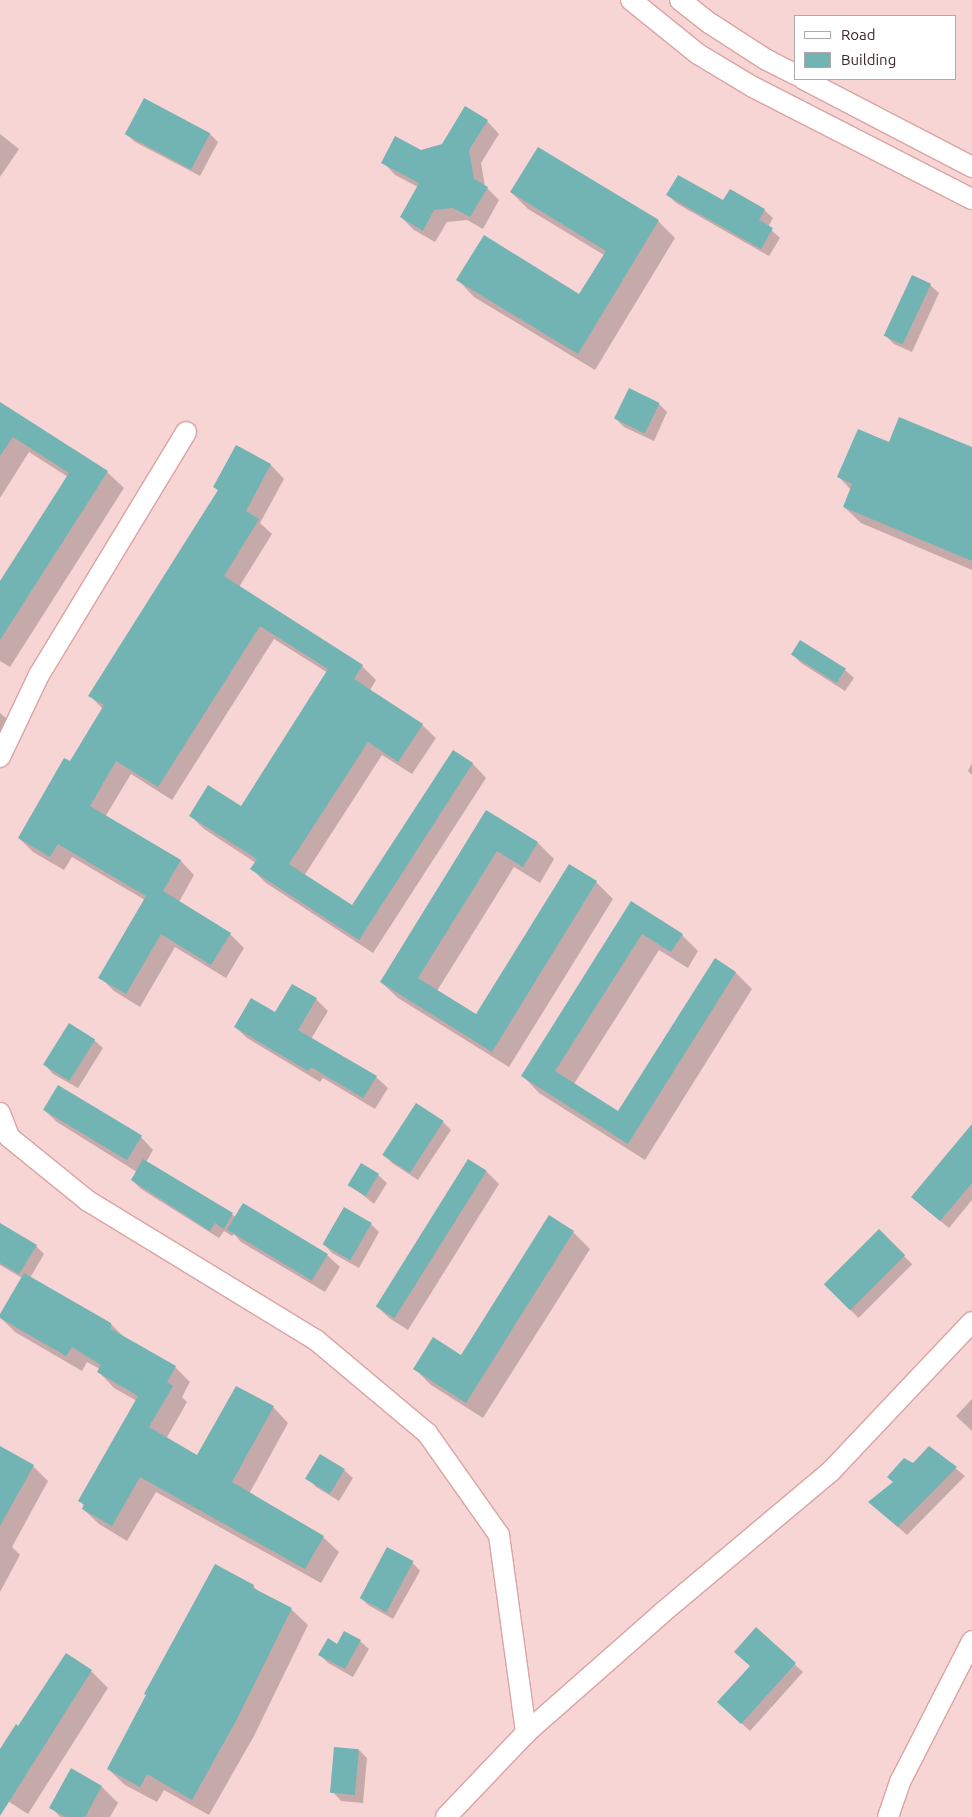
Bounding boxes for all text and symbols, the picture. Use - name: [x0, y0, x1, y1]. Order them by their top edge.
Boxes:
- legend: [794, 15, 957, 80]
- text: Road: [841, 26, 876, 43]
- text: Building: [841, 51, 896, 68]

